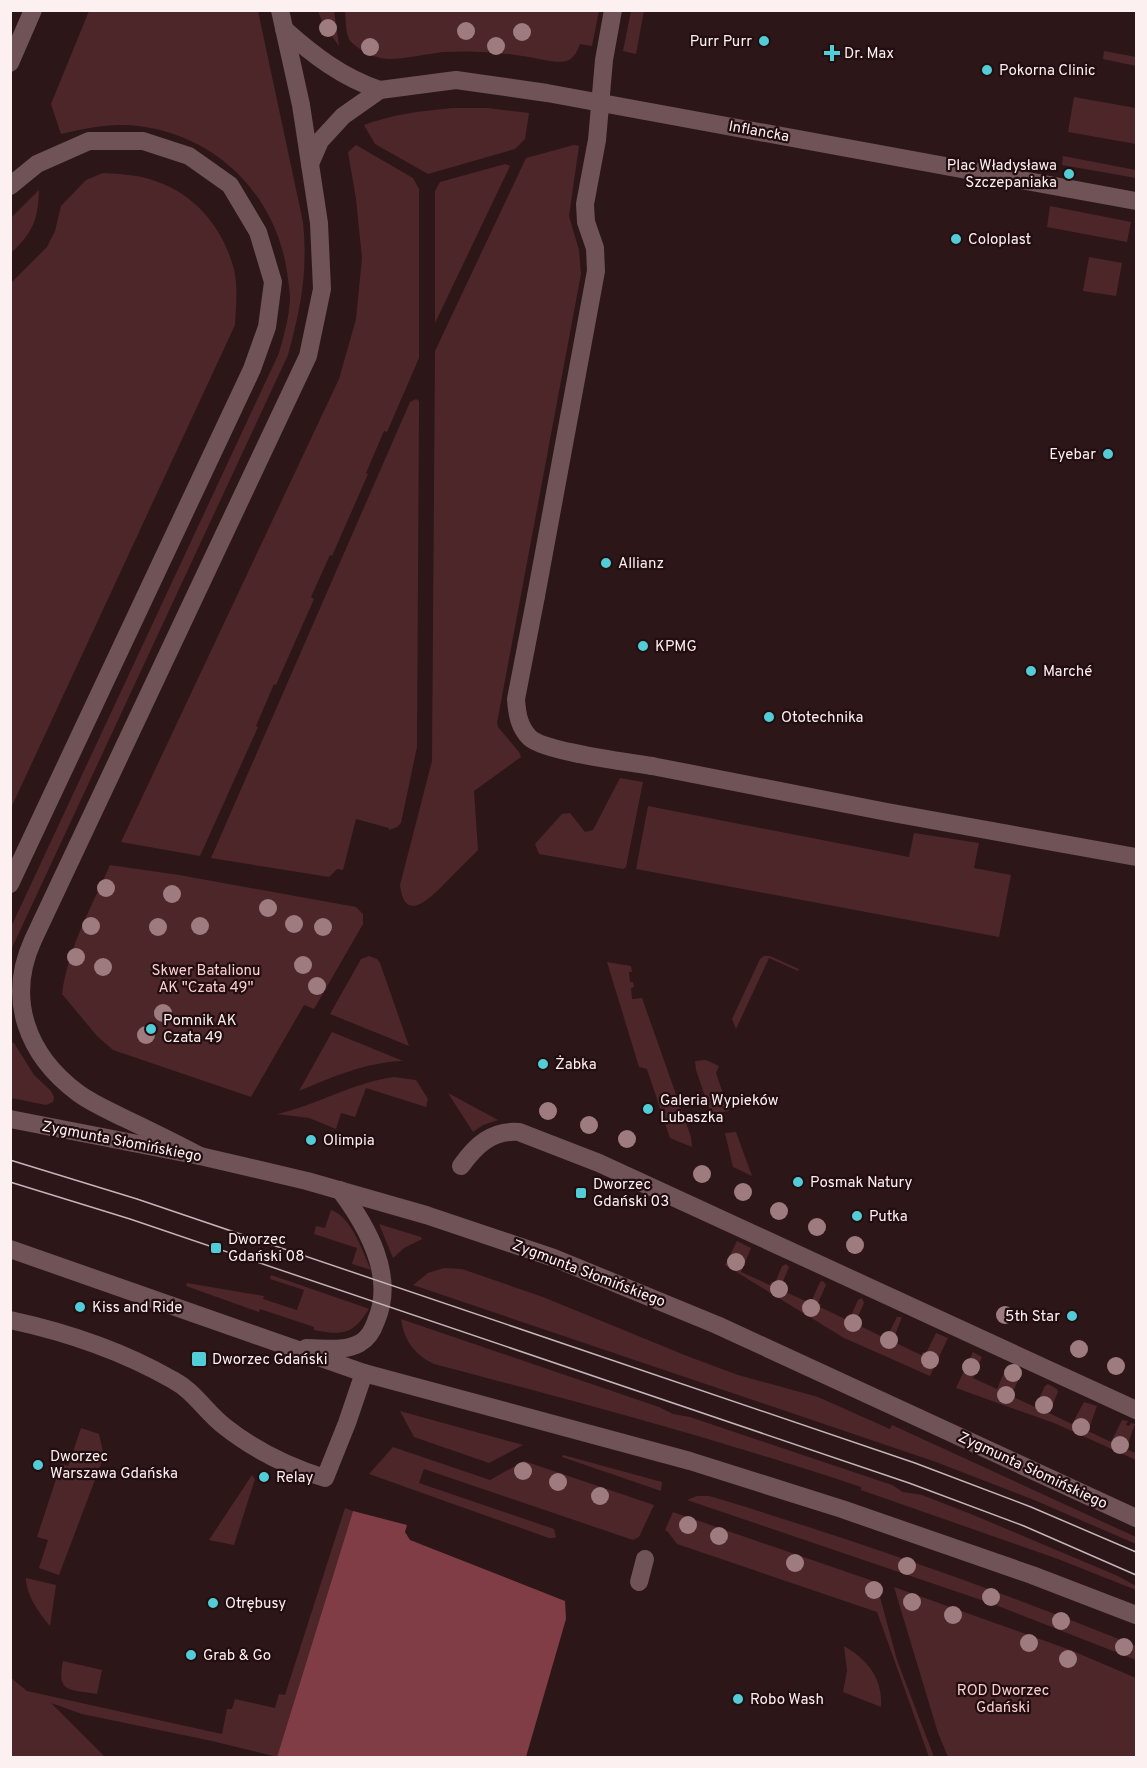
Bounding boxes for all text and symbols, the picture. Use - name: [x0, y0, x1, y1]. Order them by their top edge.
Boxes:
- place label: Purr Purr: [690, 33, 752, 52]
- marker: Purr Purr: [757, 34, 771, 48]
- place label: Dr. Max: [844, 45, 894, 64]
- marker: Dr. Max: [825, 46, 839, 60]
- place label: Pokorna Clinic: [999, 62, 1096, 81]
- marker: Pokorna Clinic: [980, 63, 994, 77]
- street label: Inflancka: [727, 118, 791, 147]
- place label: Plac Władysława Szczepaniaka: [947, 157, 1057, 193]
- marker: Plac Władysława Szczepaniaka: [1062, 167, 1076, 181]
- place label: Coloplast: [968, 231, 1031, 250]
- marker: Coloplast: [949, 232, 963, 246]
- place label: Eyebar: [1049, 446, 1096, 465]
- marker: Eyebar: [1101, 447, 1115, 461]
- place label: Allianz: [618, 555, 664, 574]
- marker: Allianz: [599, 556, 613, 570]
- place label: KPMG: [655, 638, 697, 657]
- marker: KPMG: [636, 639, 650, 653]
- place label: Marché: [1043, 663, 1092, 682]
- marker: Marché: [1024, 664, 1038, 678]
- place label: Ototechnika: [781, 709, 863, 728]
- marker: Ototechnika: [762, 710, 776, 724]
- park label: Skwer Batalionu AK "Czata 49": [152, 962, 260, 998]
- place label: Pomnik AK Czata 49: [163, 1012, 237, 1048]
- marker: Pomnik AK Czata 49: [144, 1022, 158, 1036]
- place label: Żabka: [555, 1055, 597, 1075]
- marker: Żabka: [536, 1057, 550, 1071]
- place label: Galeria Wypieków Lubaszka: [660, 1092, 779, 1128]
- marker: Galeria Wypieków Lubaszka: [641, 1102, 655, 1116]
- street label: Zygmunta Słomińskiego: [40, 1118, 203, 1167]
- place label: Olimpia: [323, 1132, 375, 1151]
- marker: Olimpia: [304, 1133, 318, 1147]
- place label: Posmak Natury: [810, 1174, 913, 1193]
- marker: Posmak Natury: [791, 1175, 805, 1189]
- place label: Dworzec Gdański 03: [593, 1176, 669, 1212]
- marker: Dworzec Gdański 03: [574, 1186, 588, 1200]
- place label: Putka: [869, 1208, 908, 1227]
- marker: Putka: [850, 1209, 864, 1223]
- place label: Dworzec Gdański 08: [228, 1231, 304, 1267]
- street label: Zygmunta Słomińskiego: [509, 1236, 668, 1312]
- marker: Dworzec Gdański 08: [209, 1241, 223, 1255]
- place label: Kiss and Ride: [92, 1299, 182, 1318]
- marker: Kiss and Ride: [73, 1300, 87, 1314]
- place label: 5th Star: [1005, 1308, 1060, 1327]
- marker: 5th Star: [1065, 1309, 1079, 1323]
- marker: Dworzec Gdański: [190, 1350, 208, 1368]
- place label: Dworzec Gdański: [212, 1351, 328, 1370]
- street label: Zygmunta Słomińskiego: [955, 1428, 1110, 1514]
- place label: Dworzec Warszawa Gdańska: [50, 1448, 178, 1484]
- marker: Dworzec Warszawa Gdańska: [31, 1458, 45, 1472]
- place label: Relay: [276, 1469, 313, 1488]
- marker: Relay: [257, 1470, 271, 1484]
- place label: Otrębusy: [225, 1595, 286, 1614]
- marker: Otrębusy: [206, 1596, 220, 1610]
- place label: Grab & Go: [203, 1647, 271, 1666]
- marker: Grab & Go: [184, 1648, 198, 1662]
- park label: ROD Dworzec Gdański: [957, 1682, 1049, 1718]
- place label: Robo Wash: [750, 1691, 824, 1710]
- marker: Robo Wash: [731, 1692, 745, 1706]

